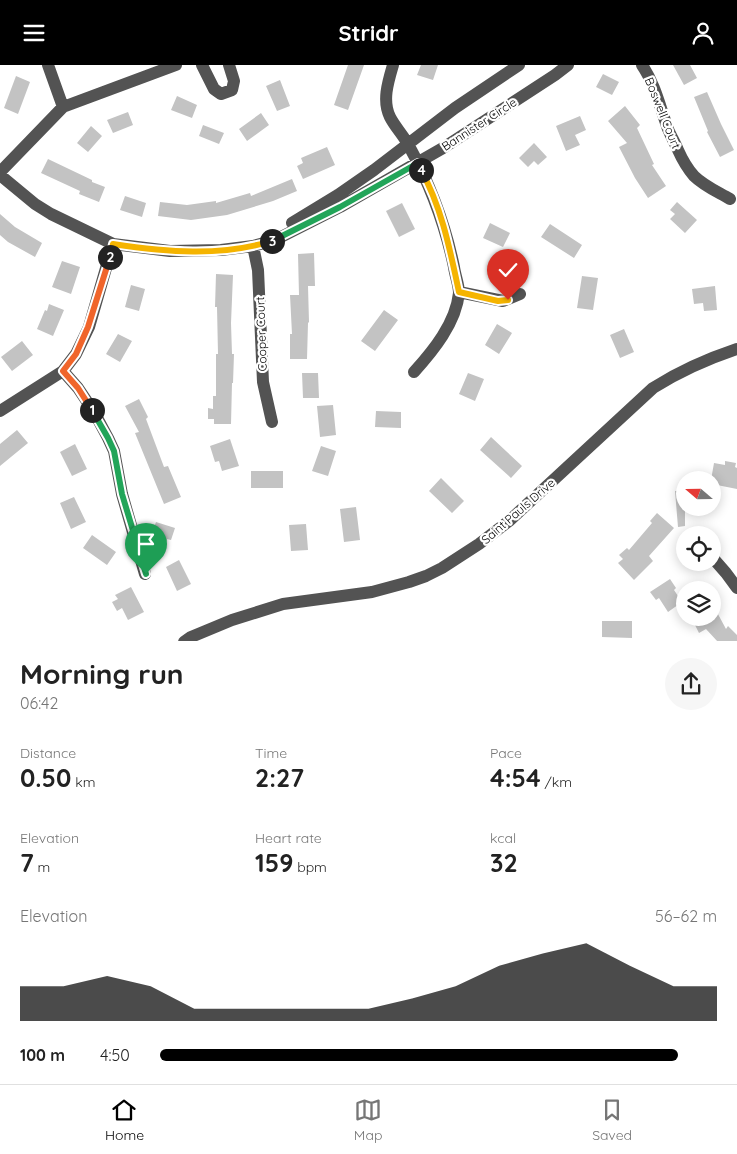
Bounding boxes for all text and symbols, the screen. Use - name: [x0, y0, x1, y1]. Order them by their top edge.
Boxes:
- icon: menu: [20, 19, 48, 47]
- text: Stridr: [338, 19, 399, 47]
- icon: person: [689, 19, 717, 47]
- street label: Boswell Court: [642, 75, 684, 151]
- street label: Bannister Circle: [439, 94, 519, 154]
- pin: 4: [408, 157, 434, 183]
- text: 4: [417, 161, 426, 179]
- pin: 3: [260, 229, 284, 253]
- text: 3: [269, 232, 276, 250]
- pin: 2: [98, 245, 122, 269]
- text: 2: [107, 248, 114, 266]
- pin: [487, 249, 529, 300]
- icon: check: [494, 256, 522, 284]
- street label: Cooper Court: [252, 296, 270, 372]
- pin: 1: [80, 397, 104, 423]
- text: 1: [90, 401, 95, 419]
- north arrow: [676, 471, 721, 516]
- map controls: [676, 471, 721, 626]
- street label: Saint Pauls Drive: [478, 475, 558, 547]
- pin: [125, 523, 167, 574]
- button: locate: [676, 526, 721, 571]
- icon: arrive: [132, 530, 160, 558]
- button: layers: [676, 581, 721, 626]
- text: Morning run: [20, 656, 184, 691]
- button: share: [665, 658, 717, 710]
- text: 06:42: [20, 693, 58, 713]
- text: Distance: [20, 744, 76, 762]
- text: Time: [255, 744, 287, 762]
- text: Pace: [490, 744, 522, 762]
- text: 0.50: [20, 762, 71, 793]
- text: 2:27: [255, 762, 304, 793]
- text: 4:54: [490, 762, 541, 793]
- text: km: [71, 773, 95, 791]
- text: /km: [541, 773, 572, 791]
- text: Elevation: [20, 829, 79, 847]
- text: Heart rate: [255, 829, 322, 847]
- text: kcal: [490, 829, 516, 847]
- text: 7: [20, 847, 34, 878]
- text: 159: [255, 847, 293, 878]
- text: 32: [490, 847, 518, 878]
- text: m: [34, 858, 50, 876]
- text: bpm: [293, 858, 327, 876]
- text: Elevation: [20, 906, 87, 926]
- text: 56–62 m: [655, 906, 717, 926]
- text: 100 m: [20, 1045, 65, 1065]
- text: 4:50: [100, 1045, 130, 1065]
- tab: Home: [105, 1096, 144, 1144]
- tab: Map: [354, 1096, 382, 1144]
- tab: Saved: [592, 1096, 632, 1144]

